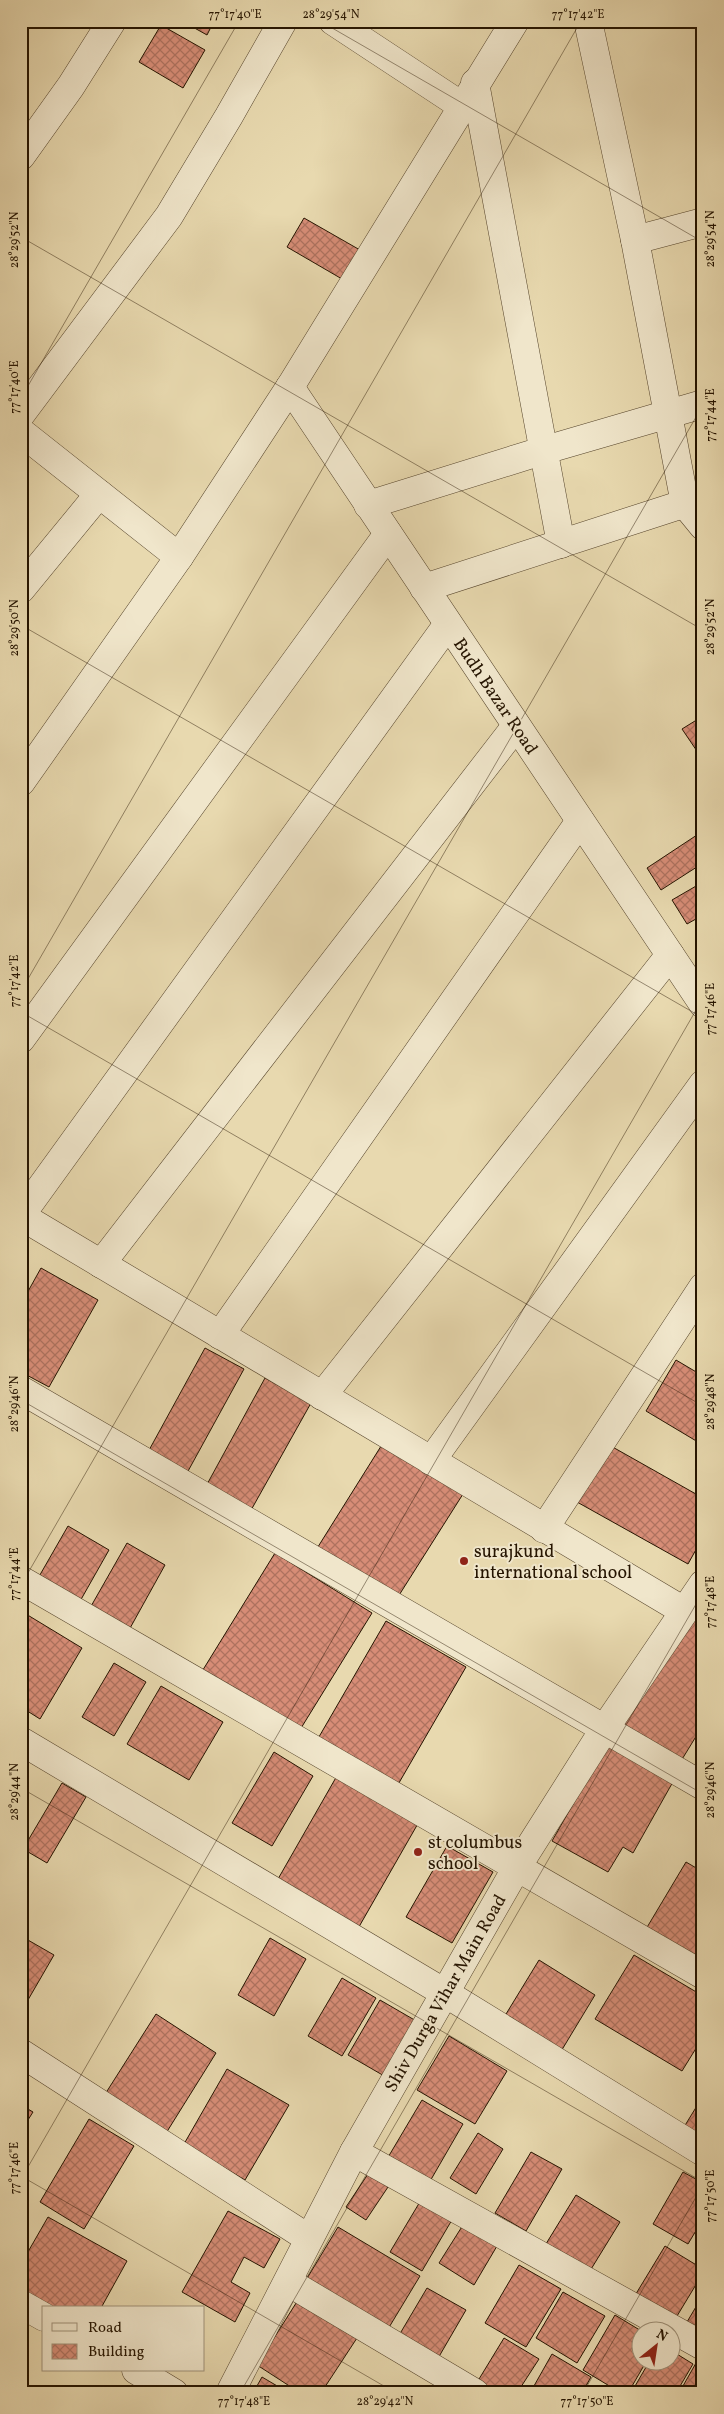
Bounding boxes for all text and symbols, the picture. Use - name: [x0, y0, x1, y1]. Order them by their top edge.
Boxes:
- text: 77°17'40"E: [208, 7, 262, 23]
- text: 28°29'54"N: [302, 7, 360, 23]
- text: 77°17'42"E: [552, 7, 604, 23]
- text: 28°29'54"N: [703, 210, 719, 268]
- text: 28°29'52"N: [7, 212, 23, 268]
- text: 77°17'40"E: [7, 360, 23, 414]
- text: 77°17'44"E: [703, 388, 719, 442]
- text: 28°29'50"N: [7, 599, 23, 657]
- text: 28°29'52"N: [703, 599, 719, 655]
- street label: Budh Bazar Road: [446, 634, 543, 760]
- text: 77°17'42"E: [7, 955, 23, 1007]
- text: 77°17'46"E: [703, 983, 719, 1035]
- text: 28°29'48"N: [703, 1374, 719, 1430]
- text: 28°29'46"N: [7, 1376, 23, 1432]
- place label: surajkund international school: [474, 1540, 632, 1586]
- text: 77°17'44"E: [7, 1547, 23, 1601]
- marker: surajkund international school: [458, 1555, 470, 1567]
- text: 77°17'48"E: [703, 1576, 719, 1628]
- text: 28°29'46"N: [703, 1762, 719, 1818]
- text: 28°29'44"N: [7, 1763, 23, 1821]
- place label: st columbus school: [428, 1831, 522, 1877]
- marker: st columbus school: [412, 1846, 424, 1858]
- street label: Shiv Durga Vihar Main Road: [379, 1890, 513, 2097]
- text: 77°17'46"E: [7, 2142, 23, 2194]
- text: 77°17'50"E: [703, 2170, 719, 2222]
- legend: [42, 2306, 205, 2372]
- text: Road: [88, 2318, 122, 2339]
- north arrow: [632, 2322, 682, 2372]
- text: N: [653, 2325, 671, 2347]
- text: Building: [88, 2342, 145, 2363]
- text: 77°17'48"E: [218, 2394, 270, 2410]
- text: 28°29'42"N: [356, 2394, 414, 2410]
- text: 77°17'50"E: [561, 2394, 613, 2410]

